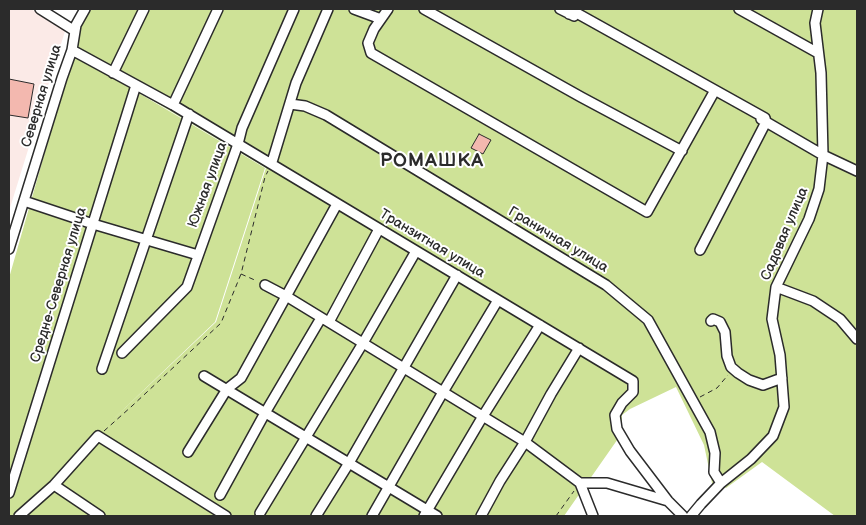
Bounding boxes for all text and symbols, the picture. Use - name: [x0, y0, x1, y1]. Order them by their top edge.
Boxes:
- street label: Северная улица: [18, 42, 66, 150]
- street label: Южная улица: [185, 140, 231, 230]
- district label: РОМАШКА: [379, 150, 485, 172]
- street label: Садовая улица: [758, 185, 812, 283]
- street label: Граничная улица: [505, 204, 611, 276]
- street label: Средне-Северная улица: [27, 205, 91, 365]
- street label: Транзитная улица: [376, 206, 488, 282]

